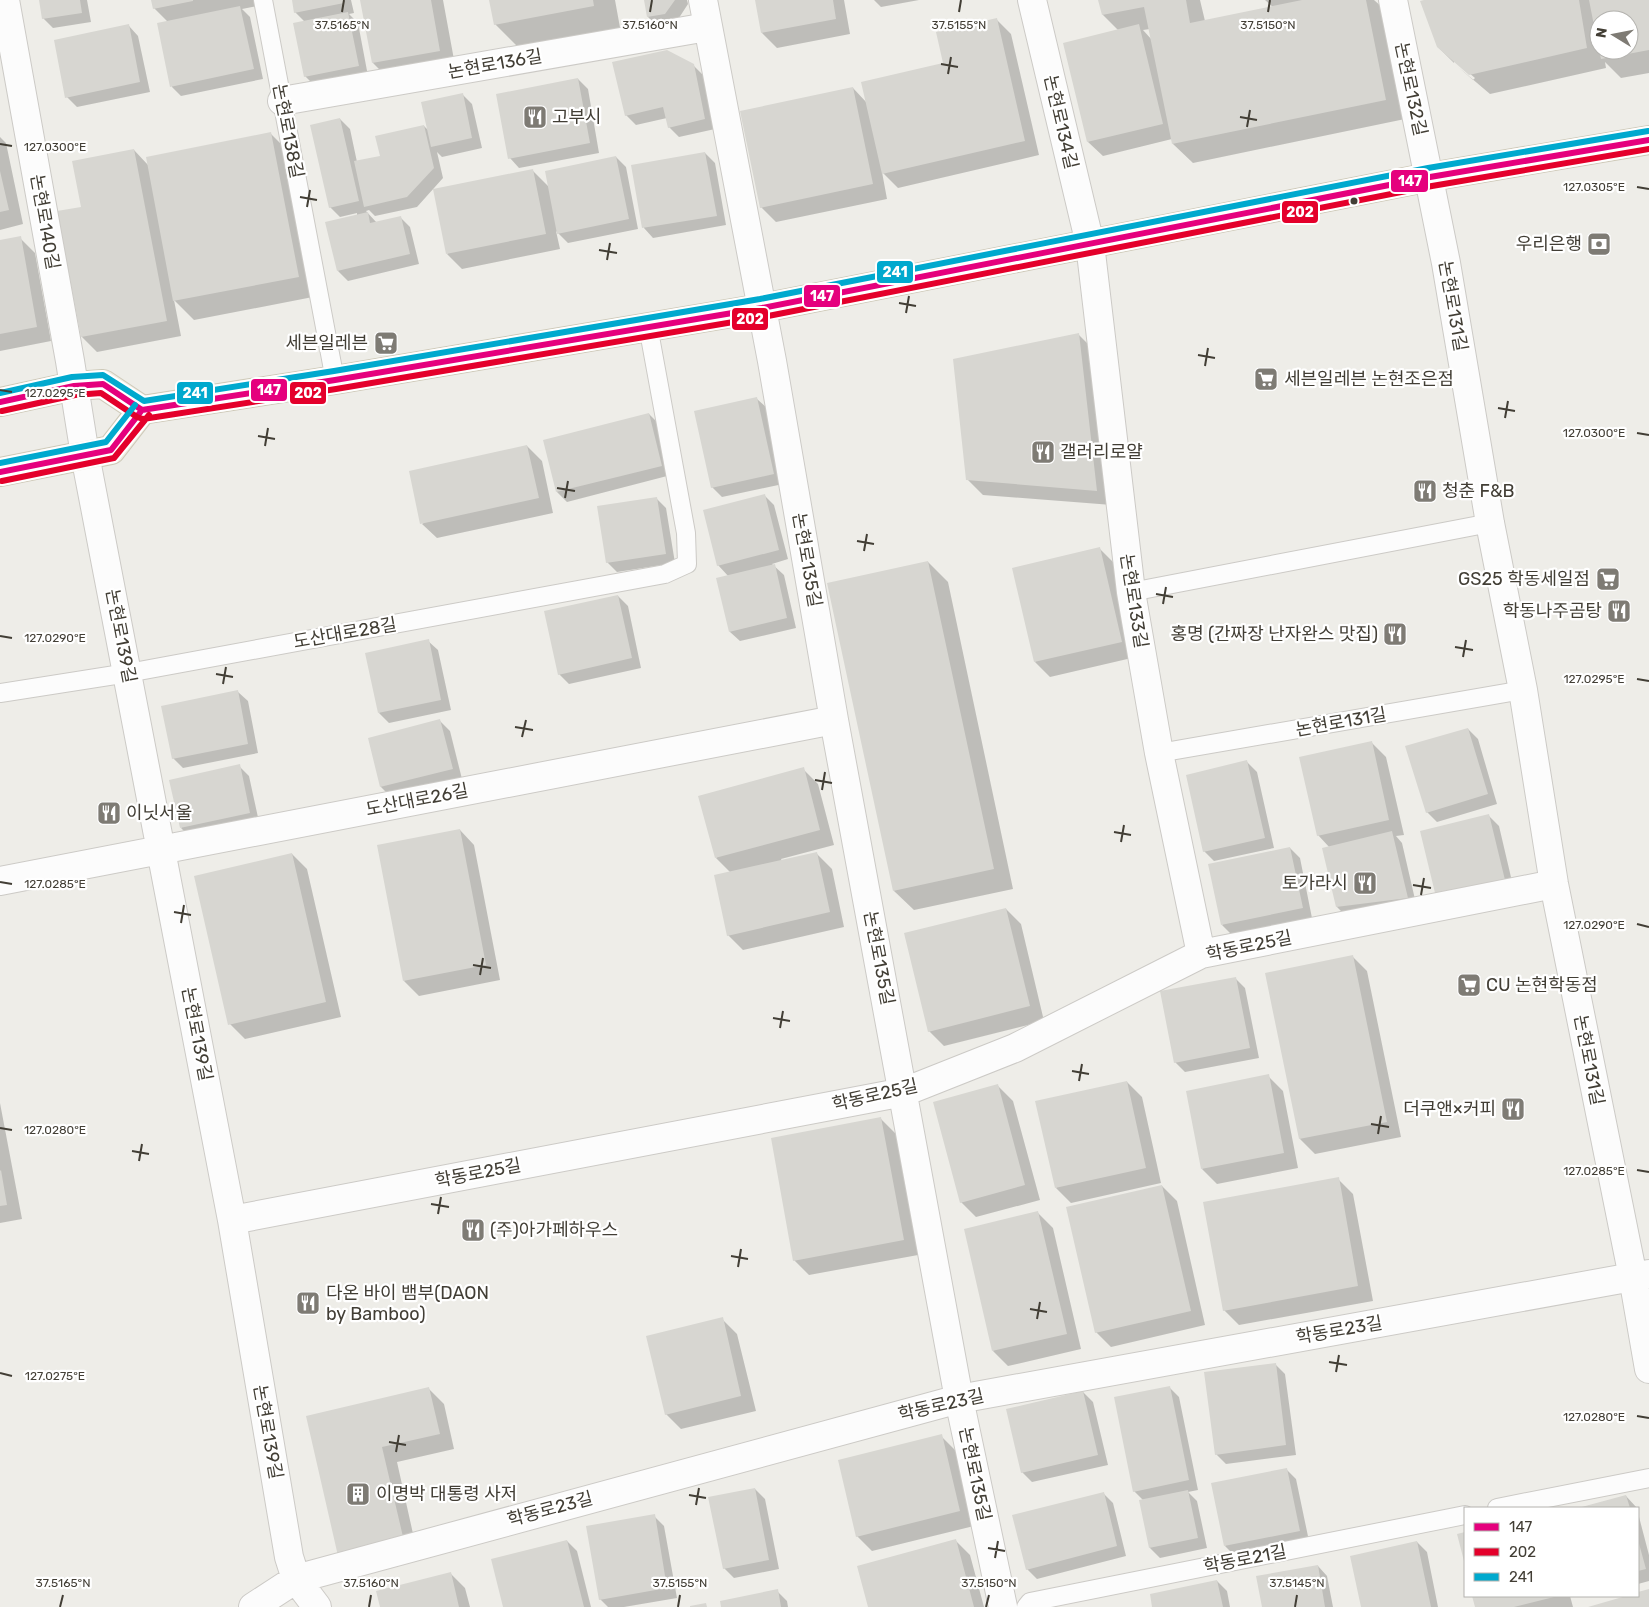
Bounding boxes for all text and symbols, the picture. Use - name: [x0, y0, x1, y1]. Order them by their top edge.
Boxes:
- north arrow: [1589, 10, 1639, 60]
- text: 37.5165°N: [314, 18, 370, 32]
- text: 37.5160°N: [622, 18, 678, 32]
- text: 37.5155°N: [932, 18, 986, 32]
- text: 37.5150°N: [1240, 18, 1296, 32]
- text: N: [1592, 26, 1611, 39]
- street label: 논현로132길: [1390, 40, 1432, 138]
- street label: 논현로136길: [446, 45, 544, 83]
- street label: 논현로134길: [1039, 73, 1083, 171]
- street label: 논현로138길: [268, 82, 308, 180]
- restaurant icon: 고부시: [522, 104, 548, 130]
- place label: 고부시: [552, 106, 602, 128]
- text: 127.0300°E: [24, 140, 86, 154]
- line badge: 147: [1390, 169, 1429, 193]
- street label: 논현로140길: [26, 173, 64, 271]
- text: 147: [1398, 173, 1422, 190]
- text: 127.0305°E: [1563, 180, 1625, 194]
- unlabelled marker: [1349, 196, 1359, 206]
- line badge: 202: [1281, 200, 1319, 224]
- text: 202: [1286, 204, 1314, 221]
- bank icon: 우리은행: [1586, 231, 1612, 257]
- place label: 우리은행: [1516, 233, 1582, 255]
- street label: 논현로131길: [1434, 259, 1472, 353]
- line badge: 241: [876, 260, 914, 284]
- text: 241: [882, 264, 908, 281]
- line badge: 147: [803, 284, 841, 308]
- text: 147: [810, 288, 834, 305]
- line badge: 202: [731, 307, 769, 331]
- text: 202: [736, 311, 764, 328]
- supermarket icon: 세븐일레븐: [373, 330, 399, 356]
- place label: 세븐일레븐: [285, 332, 368, 354]
- supermarket icon: 세븐일레븐 논현조은점: [1253, 366, 1279, 392]
- place label: 세븐일레븐 논현조은점: [1284, 368, 1454, 390]
- line badge: 147: [250, 378, 288, 402]
- line badge: 241: [176, 381, 214, 405]
- line badge: 202: [289, 381, 327, 405]
- text: 147: [257, 382, 281, 399]
- text: 241: [182, 385, 208, 402]
- text: 202: [294, 385, 322, 402]
- text: 127.0295°E: [24, 386, 86, 400]
- text: 127.0300°E: [1563, 426, 1625, 440]
- restaurant icon: 갤러리로얄: [1030, 439, 1056, 465]
- place label: 갤러리로얄: [1060, 441, 1143, 463]
- restaurant icon: 청춘 F&B: [1412, 478, 1438, 504]
- place label: 청춘 F&B: [1442, 480, 1515, 502]
- street label: 논현로135길: [788, 511, 826, 609]
- street label: 논현로133길: [1116, 552, 1152, 650]
- supermarket icon: GS25 학동세일점: [1595, 566, 1621, 592]
- place label: GS25 학동세일점: [1458, 568, 1590, 590]
- street label: 논현로139길: [101, 587, 141, 685]
- restaurant icon: 학동나주곰탕: [1606, 598, 1632, 624]
- place label: 학동나주곰탕: [1503, 600, 1602, 622]
- street label: 도산대로28길: [291, 613, 399, 653]
- restaurant icon: 홍명 (간짜장 난자완스 맛집): [1382, 621, 1408, 647]
- place label: 홍명 (간짜장 난자완스 맛집): [1170, 623, 1378, 645]
- text: 127.0290°E: [24, 631, 86, 645]
- text: 127.0295°E: [1563, 672, 1625, 686]
- street label: 논현로131길: [1294, 703, 1388, 741]
- street label: 도산대로26길: [364, 779, 470, 821]
- restaurant icon: 이닛서울: [96, 800, 122, 826]
- place label: 이닛서울: [126, 802, 192, 824]
- restaurant icon: 토가라시: [1352, 870, 1378, 896]
- place label: 토가라시: [1282, 872, 1348, 894]
- text: 127.0285°E: [24, 877, 86, 891]
- street label: 논현로135길: [859, 909, 899, 1007]
- text: 127.0290°E: [1563, 918, 1625, 932]
- street label: 학동로25길: [1204, 926, 1294, 966]
- supermarket icon: CU 논현학동점: [1456, 972, 1482, 998]
- place label: CU 논현학동점: [1486, 974, 1598, 996]
- street label: 논현로139길: [177, 985, 217, 1083]
- street label: 논현로131길: [1569, 1013, 1609, 1107]
- street label: 학동로25길: [830, 1074, 920, 1116]
- restaurant icon: 더쿠앤×커피: [1500, 1096, 1526, 1122]
- place label: 더쿠앤×커피: [1403, 1098, 1496, 1120]
- text: 127.0280°E: [24, 1123, 86, 1137]
- street label: 학동로25길: [433, 1154, 523, 1192]
- text: 127.0285°E: [1563, 1164, 1625, 1178]
- restaurant icon: (주)아가페하우스: [460, 1217, 486, 1243]
- place label: (주)아가페하우스: [490, 1219, 618, 1241]
- place label: 다온 바이 뱀부(DAON by Bamboo): [326, 1282, 489, 1325]
- restaurant icon: 다온 바이 뱀부(DAON by Bamboo): [295, 1290, 321, 1316]
- street label: 학동로23길: [1294, 1312, 1384, 1348]
- text: 127.0275°E: [25, 1369, 85, 1383]
- street label: 논현로139길: [249, 1383, 287, 1481]
- street label: 학동로23길: [896, 1384, 986, 1426]
- text: 127.0280°E: [1563, 1410, 1625, 1424]
- street label: 논현로135길: [954, 1425, 996, 1523]
- building icon: 이명박 대통령 사저: [345, 1481, 371, 1507]
- place label: 이명박 대통령 사저: [376, 1483, 517, 1505]
- street label: 학동로23길: [505, 1487, 595, 1531]
- legend: [1464, 1507, 1639, 1597]
- text: 147: [1509, 1518, 1532, 1536]
- street label: 학동로21길: [1201, 1540, 1289, 1578]
- text: 202: [1509, 1543, 1536, 1561]
- text: 241: [1509, 1568, 1533, 1586]
- text: 37.5165°N: [35, 1576, 91, 1590]
- text: 37.5160°N: [343, 1576, 399, 1590]
- text: 37.5155°N: [653, 1576, 707, 1590]
- text: 37.5150°N: [961, 1576, 1017, 1590]
- text: 37.5145°N: [1269, 1576, 1325, 1590]

